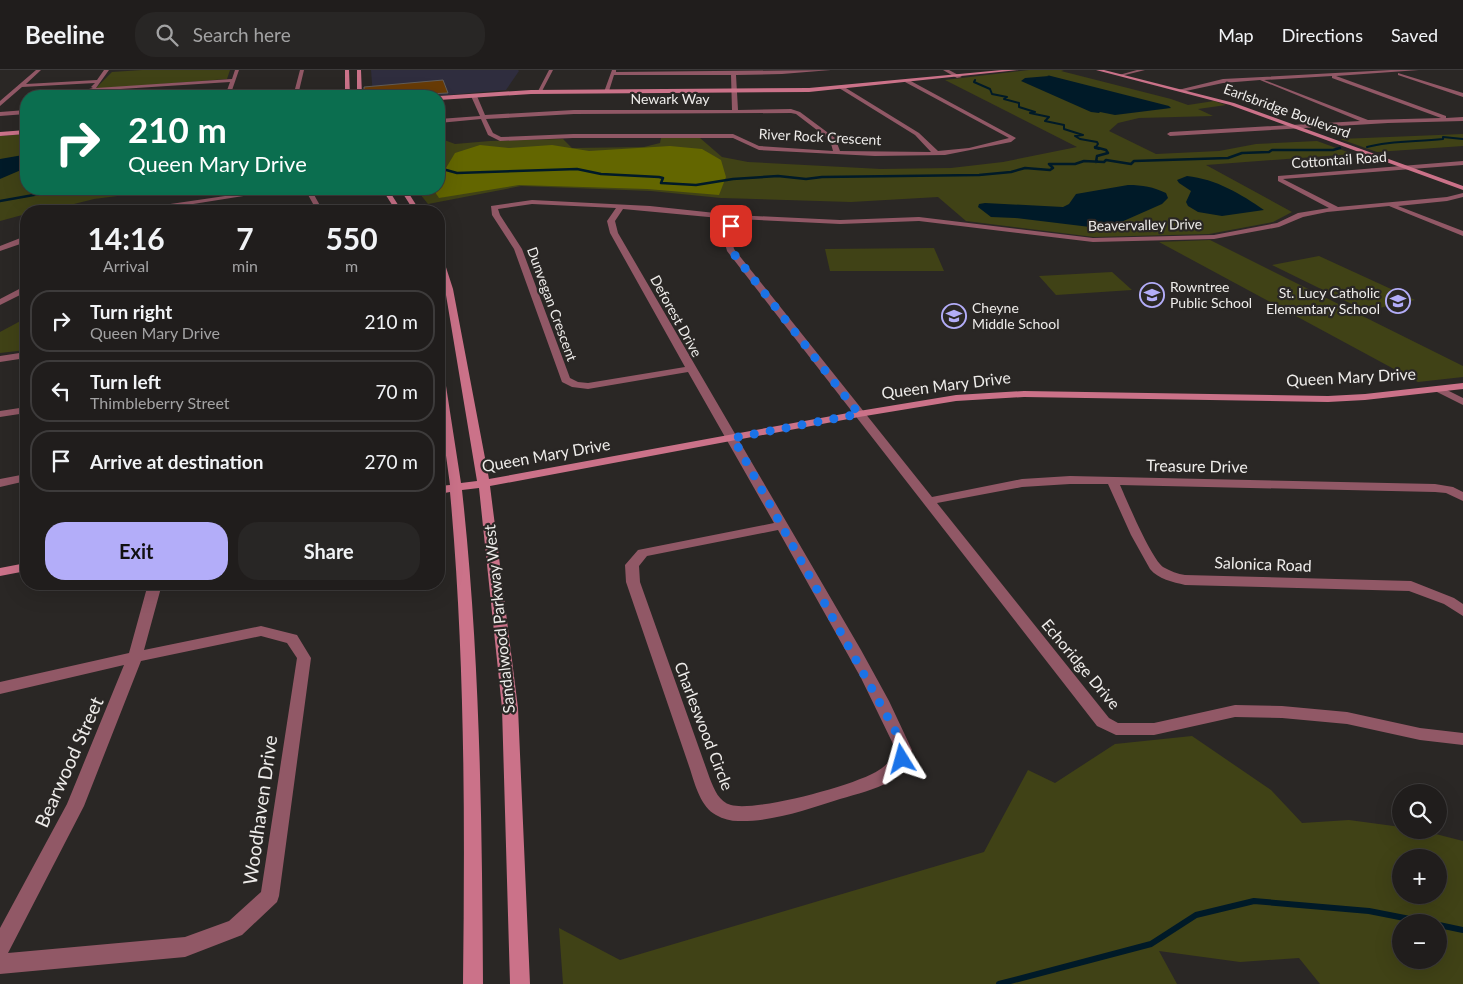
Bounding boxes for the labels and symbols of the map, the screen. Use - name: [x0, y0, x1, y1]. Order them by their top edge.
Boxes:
- street label: Earlsbridge Boulevard: [1221, 80, 1353, 141]
- street label: Newark Way: [631, 90, 710, 107]
- street label: River Rock Crescent: [758, 125, 882, 148]
- street label: Cottontail Road: [1291, 148, 1387, 171]
- pin: [710, 205, 752, 247]
- street label: Beavervalley Drive: [1088, 215, 1202, 234]
- street label: Dunvegan Crescent: [524, 244, 581, 363]
- street label: Deforest Drive: [647, 272, 706, 360]
- place label: Rowntree Public School: [1170, 278, 1252, 311]
- school or university icon: Rowntree Public School: [1139, 282, 1165, 308]
- place label: St. Lucy Catholic Elementary School: [1266, 284, 1380, 317]
- school or university icon: St. Lucy Catholic Elementary School: [1385, 288, 1411, 314]
- place label: Cheyne Middle School: [972, 299, 1059, 332]
- school or university icon: Cheyne Middle School: [941, 303, 967, 329]
- street label: Queen Mary Drive: [1286, 364, 1416, 389]
- street label: Queen Mary Drive: [880, 367, 1012, 402]
- street label: Queen Mary Drive: [480, 434, 612, 475]
- street label: Treasure Drive: [1146, 455, 1248, 476]
- street label: Sandalwood Parkway West: [479, 523, 518, 714]
- street label: Salonica Road: [1214, 552, 1312, 575]
- street label: Echoridge Drive: [1038, 615, 1125, 713]
- street label: Charleswood Circle: [671, 659, 738, 793]
- street label: Bearwood Street: [29, 693, 108, 831]
- position arrow: [875, 732, 927, 784]
- street label: Woodhaven Drive: [238, 734, 281, 886]

